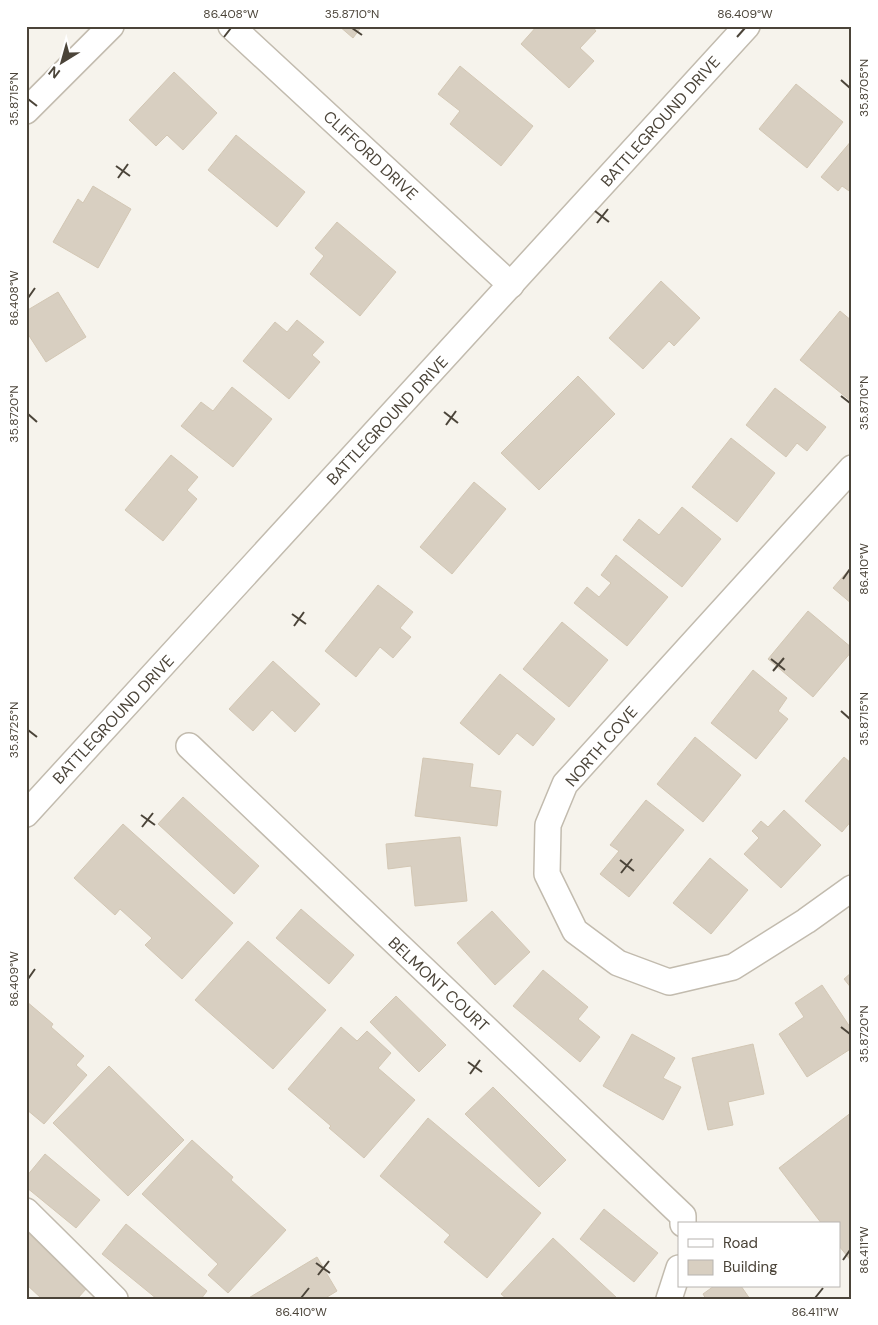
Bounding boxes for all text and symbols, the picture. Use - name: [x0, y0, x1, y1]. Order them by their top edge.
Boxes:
- text: 86.408°W: [203, 6, 259, 22]
- text: 35.8710°N: [325, 6, 379, 22]
- text: 86.409°W: [717, 6, 773, 22]
- north arrow: [38, 38, 88, 88]
- street label: BATTLEGROUND DRIVE: [596, 51, 725, 191]
- text: 35.8705°N: [856, 59, 872, 117]
- text: N: [45, 62, 64, 83]
- text: 35.8715°N: [6, 72, 22, 126]
- street label: CLIFFORD DRIVE: [319, 106, 422, 205]
- text: 86.408°W: [6, 270, 22, 326]
- street label: BATTLEGROUND DRIVE: [322, 351, 453, 489]
- text: 35.8710°N: [856, 376, 872, 430]
- text: 35.8720°N: [6, 385, 22, 443]
- text: 86.410°W: [856, 543, 872, 595]
- street label: BATTLEGROUND DRIVE: [48, 650, 179, 788]
- text: 35.8715°N: [856, 692, 872, 746]
- text: 35.8725°N: [6, 702, 22, 758]
- street label: NORTH COVE: [561, 702, 642, 791]
- street label: BELMONT COURT: [384, 932, 493, 1036]
- text: 86.409°W: [6, 951, 22, 1007]
- text: 35.8720°N: [856, 1005, 872, 1063]
- legend: [678, 1222, 840, 1288]
- text: 86.411°W: [856, 1226, 872, 1274]
- text: Road: [723, 1233, 758, 1253]
- text: Building: [723, 1257, 778, 1277]
- text: 86.410°W: [275, 1304, 327, 1320]
- text: 86.411°W: [791, 1304, 839, 1320]

